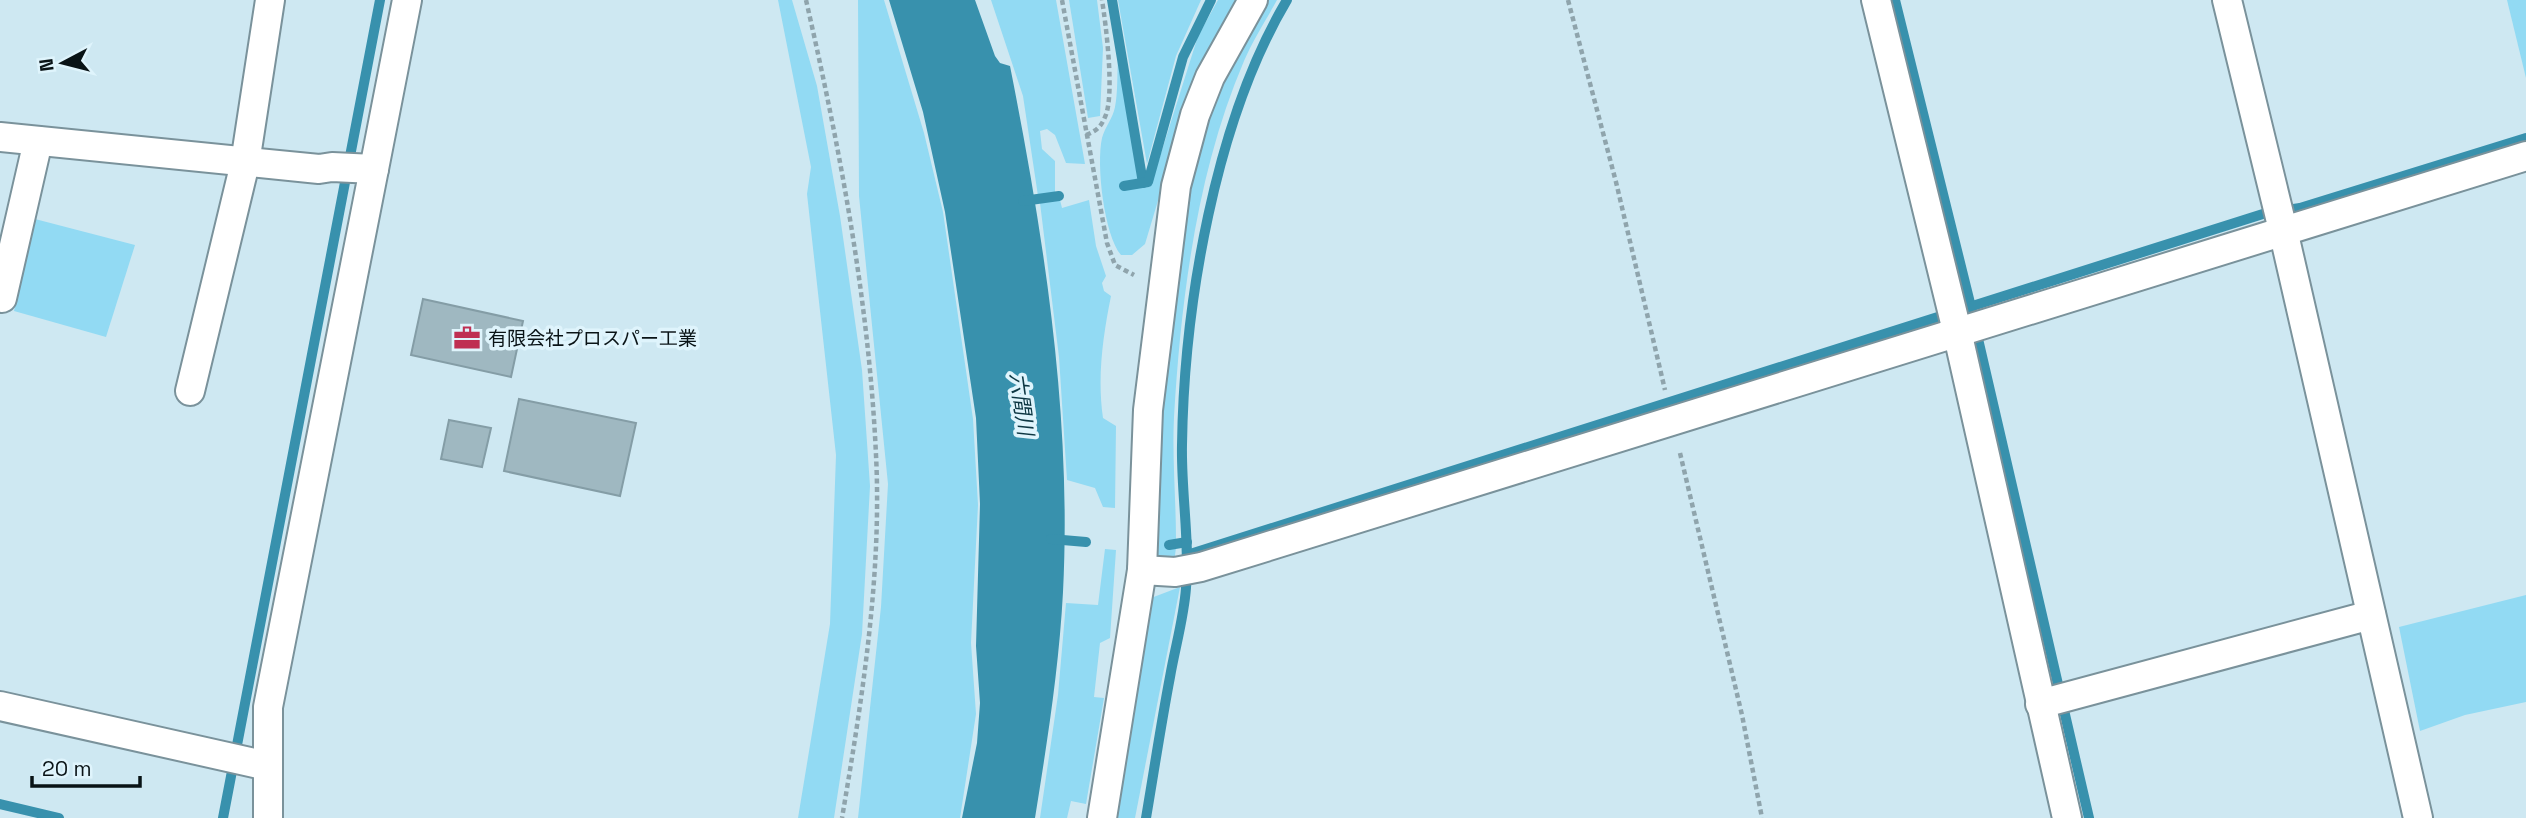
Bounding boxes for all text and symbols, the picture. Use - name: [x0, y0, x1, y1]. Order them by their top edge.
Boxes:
- north arrow: [28, 28, 98, 98]
- text: N: [33, 57, 60, 73]
- office icon: 有限会社プロスパー工業: [452, 323, 482, 353]
- place label: 有限会社プロスパー工業: [488, 326, 697, 351]
- water label: 六間川: [1004, 371, 1040, 439]
- scale bar: [32, 744, 140, 788]
- text: 20 m: [42, 755, 92, 782]

